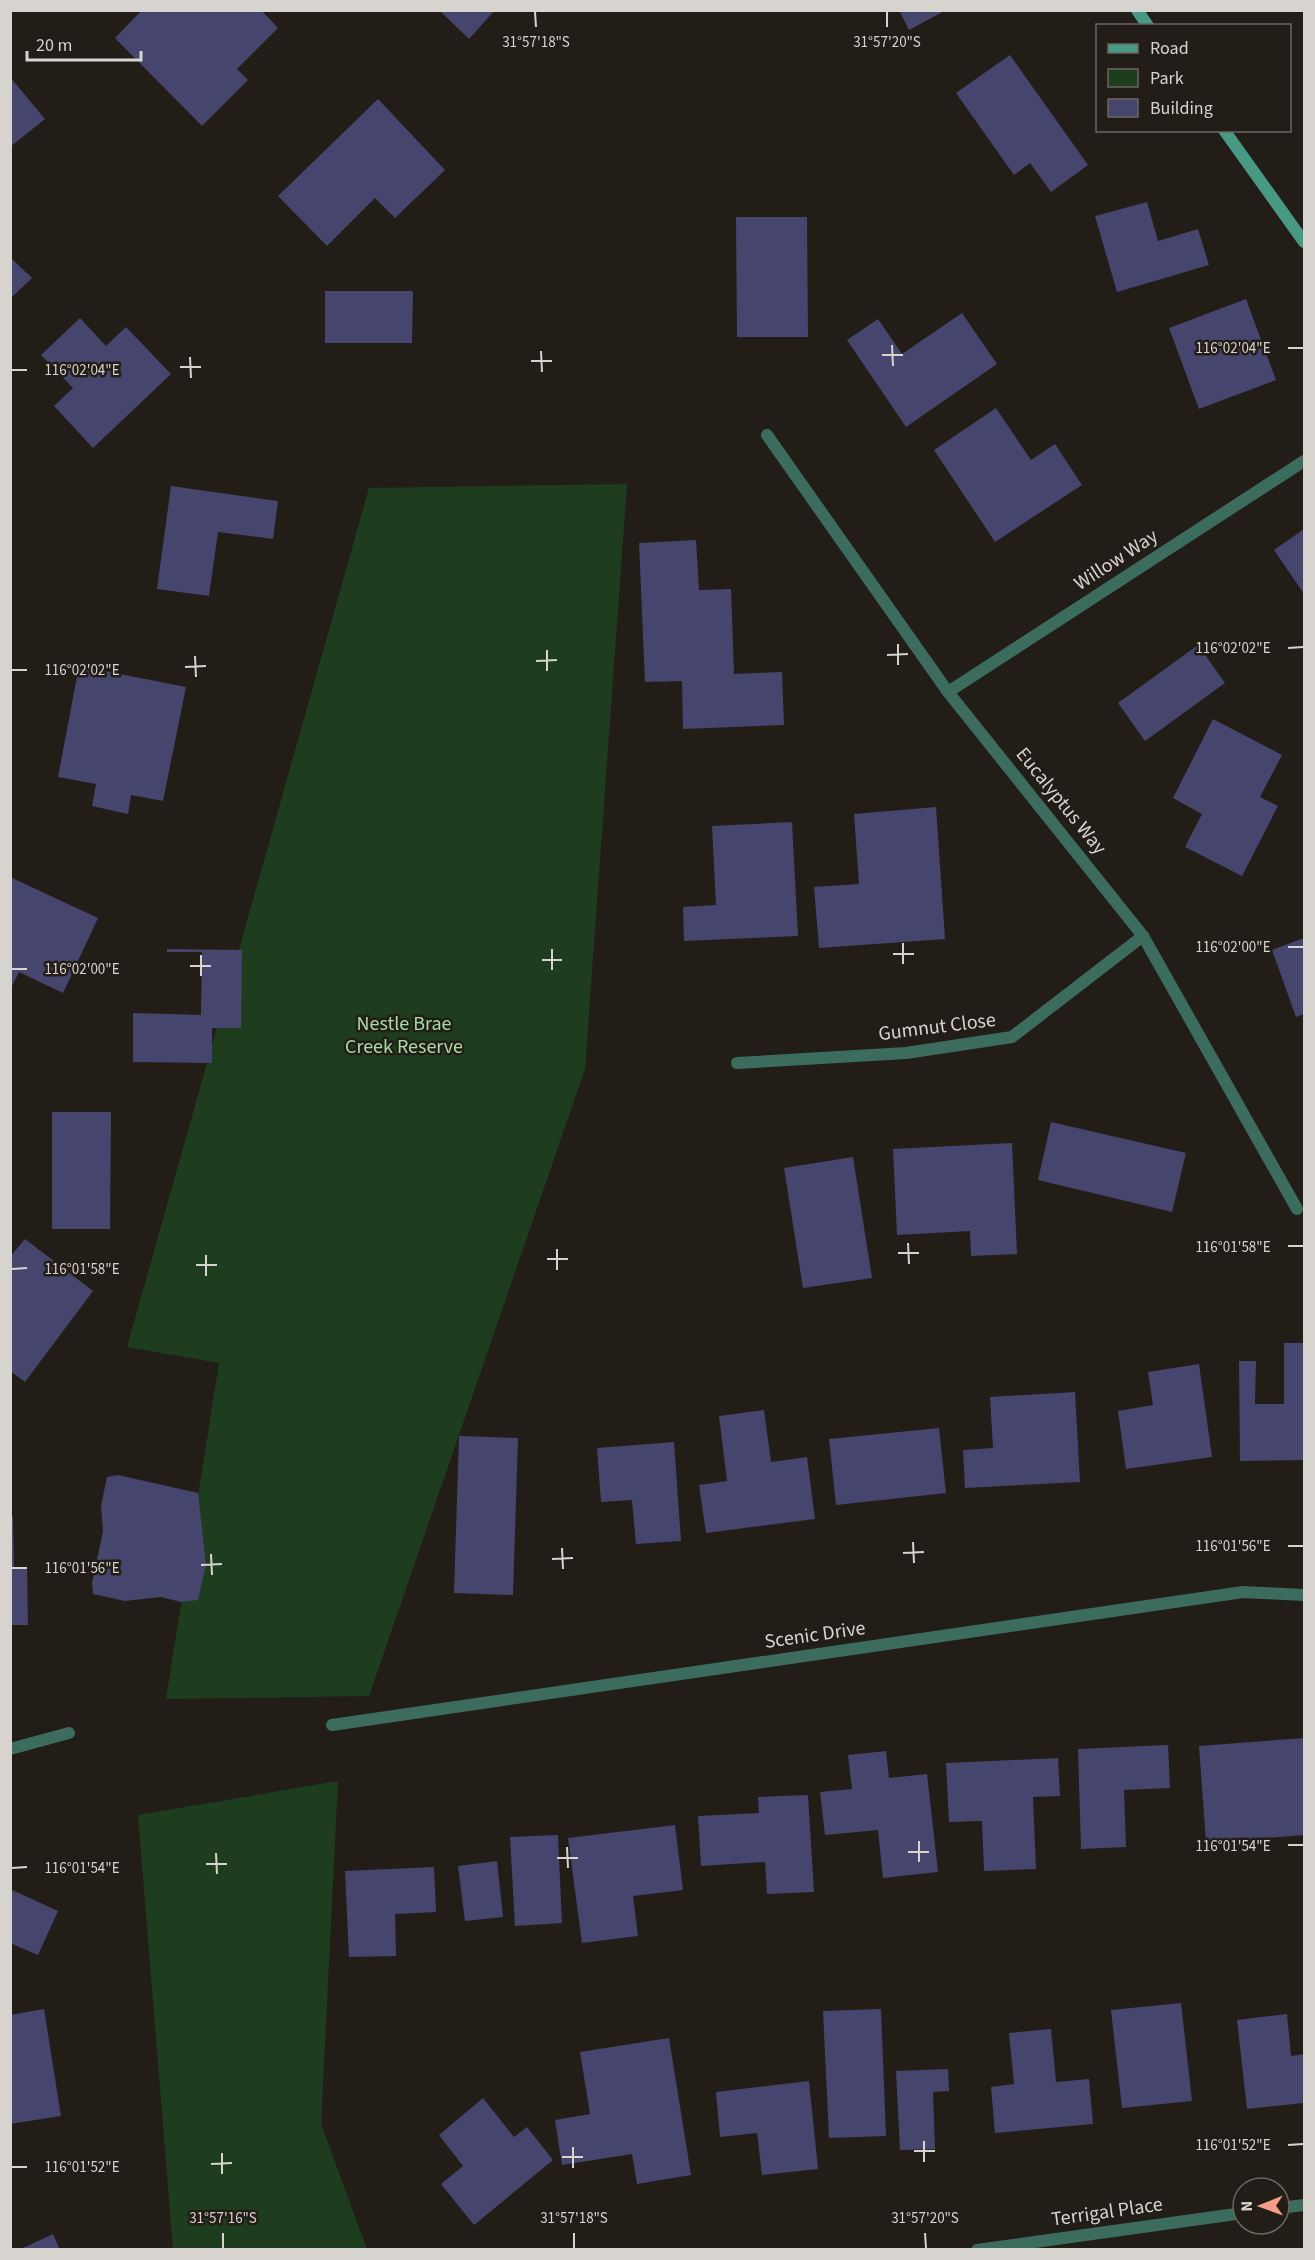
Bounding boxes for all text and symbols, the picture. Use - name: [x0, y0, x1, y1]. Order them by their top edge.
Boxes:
- scale bar: [27, 24, 141, 62]
- legend: [1096, 24, 1291, 132]
- text: 31°57'18"S: [502, 32, 570, 53]
- text: 31°57'20"S: [853, 32, 921, 53]
- text: 20 m: [36, 33, 72, 58]
- text: Road: [1150, 36, 1189, 61]
- text: Park: [1150, 66, 1184, 91]
- text: Building: [1150, 96, 1213, 121]
- text: 116°02'04"E: [1195, 338, 1271, 359]
- text: 116°02'04"E: [44, 360, 120, 381]
- street label: Willow Way: [1069, 522, 1164, 598]
- text: 116°02'02"E: [1195, 638, 1271, 659]
- text: 116°02'02"E: [44, 660, 120, 681]
- street label: Eucalyptus Way: [1009, 741, 1113, 861]
- text: 116°02'00"E: [1195, 937, 1271, 958]
- text: 116°02'00"E: [44, 959, 120, 980]
- street label: Gumnut Close: [877, 1006, 997, 1048]
- park label: Nestle Brae Creek Reserve: [345, 1010, 463, 1061]
- text: 116°01'58"E: [1195, 1237, 1271, 1258]
- text: 116°01'58"E: [44, 1259, 120, 1280]
- text: 116°01'56"E: [1195, 1536, 1271, 1557]
- text: 116°01'56"E: [44, 1558, 120, 1579]
- street label: Scenic Drive: [763, 1614, 867, 1656]
- text: 116°01'54"E: [1195, 1836, 1271, 1857]
- text: 116°01'54"E: [44, 1858, 120, 1879]
- text: 116°01'52"E: [1195, 2135, 1271, 2156]
- text: 116°01'52"E: [44, 2157, 120, 2178]
- north arrow: [1231, 2176, 1291, 2236]
- street label: Terrigal Place: [1050, 2190, 1165, 2234]
- text: N: [1236, 2201, 1258, 2212]
- text: 31°57'16"S: [189, 2208, 257, 2229]
- text: 31°57'18"S: [540, 2208, 608, 2229]
- text: 31°57'20"S: [891, 2208, 959, 2229]

